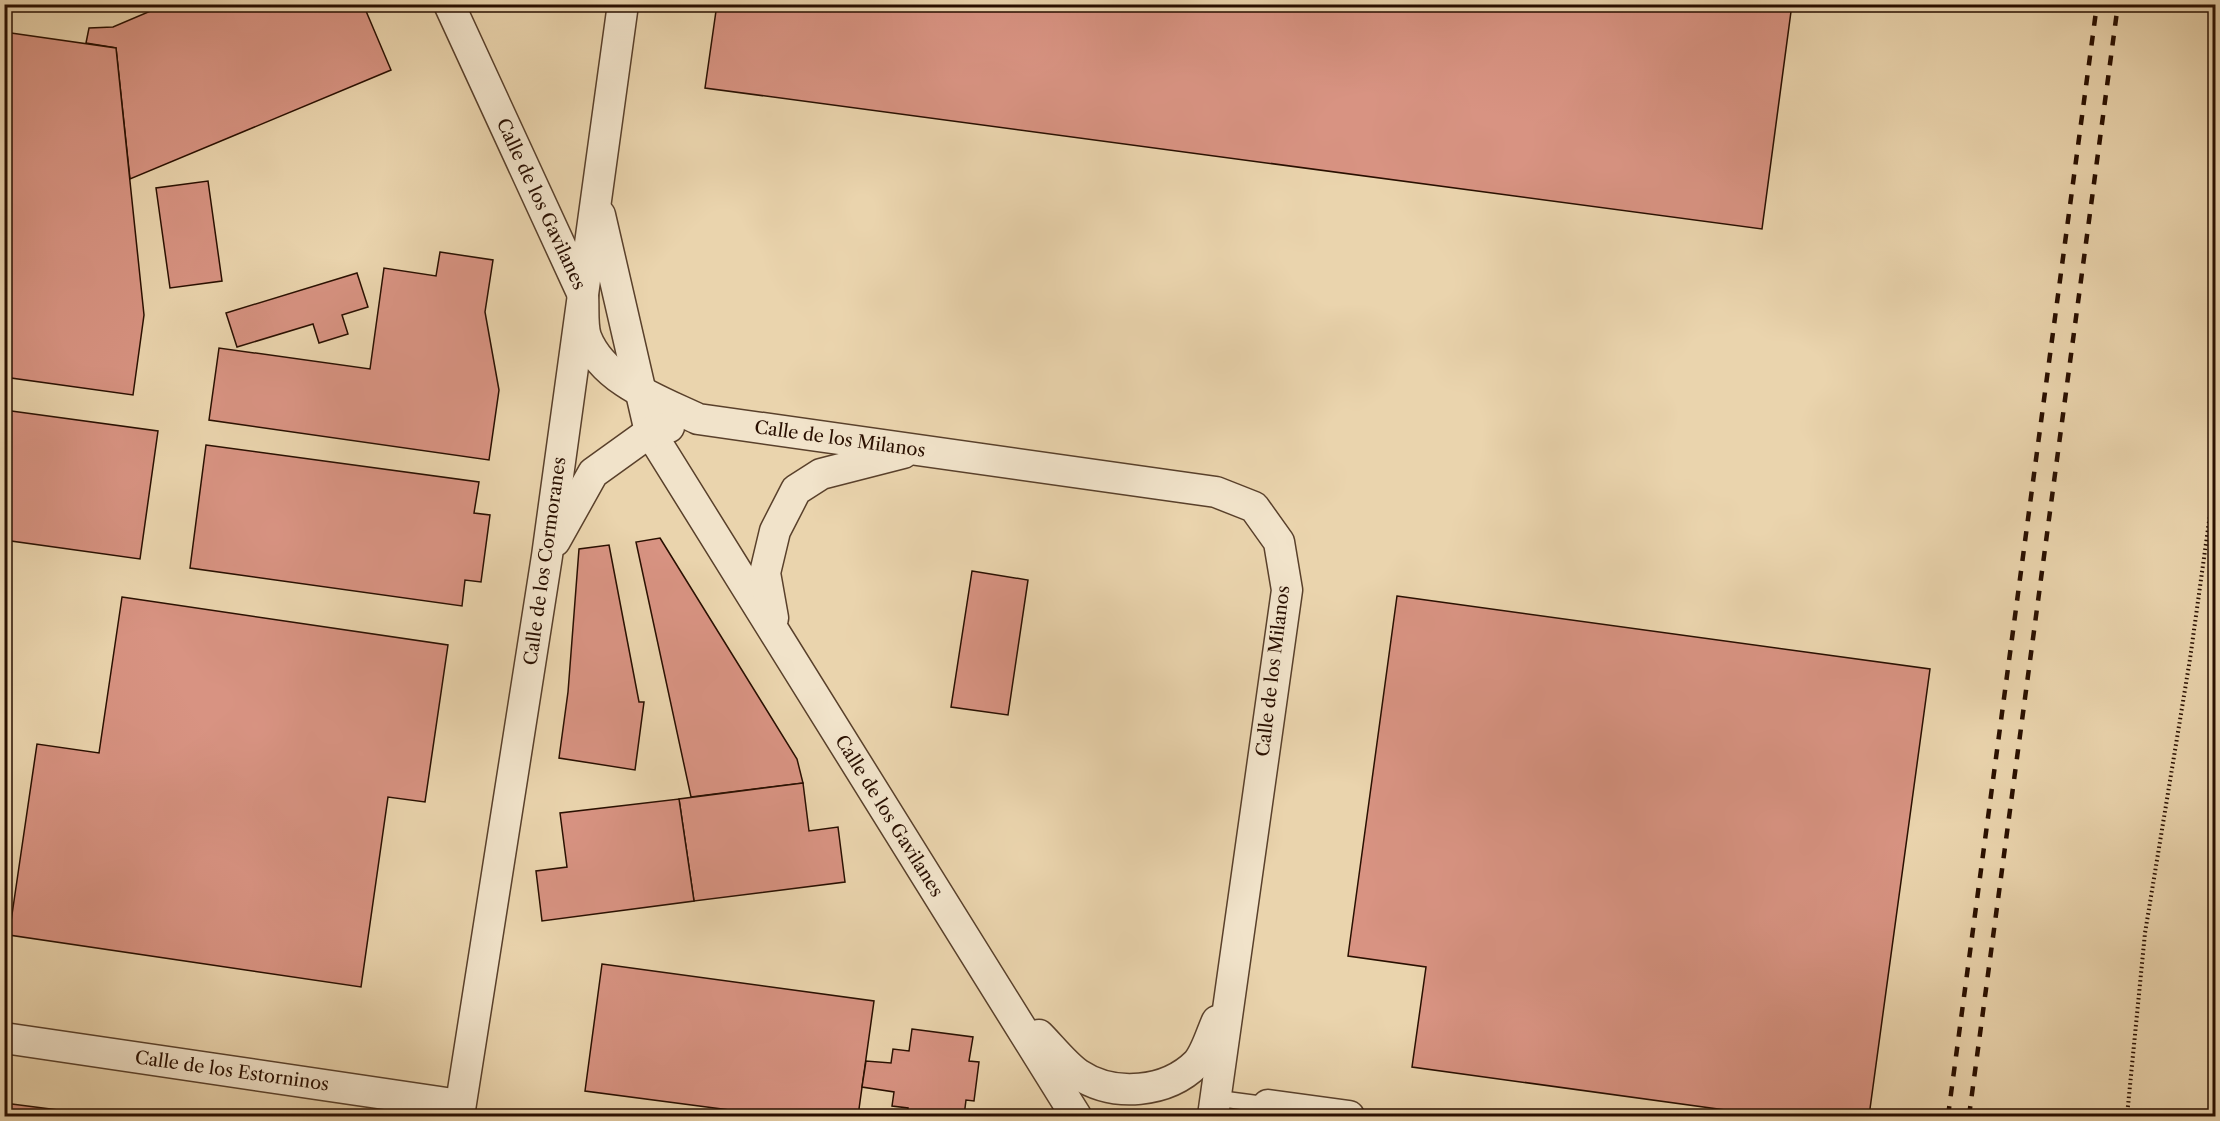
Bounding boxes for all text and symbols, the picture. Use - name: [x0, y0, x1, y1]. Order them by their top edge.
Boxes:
- street label: Calle de los Gavilanes: [492, 115, 590, 293]
- street label: Calle de los Milanos: [753, 416, 927, 462]
- street label: Calle de los Cormoranes: [519, 455, 571, 667]
- street label: Calle de los Milanos: [1252, 584, 1294, 758]
- street label: Calle de los Gavilanes: [830, 731, 948, 901]
- street label: Calle de los Estorninos: [134, 1046, 330, 1096]

